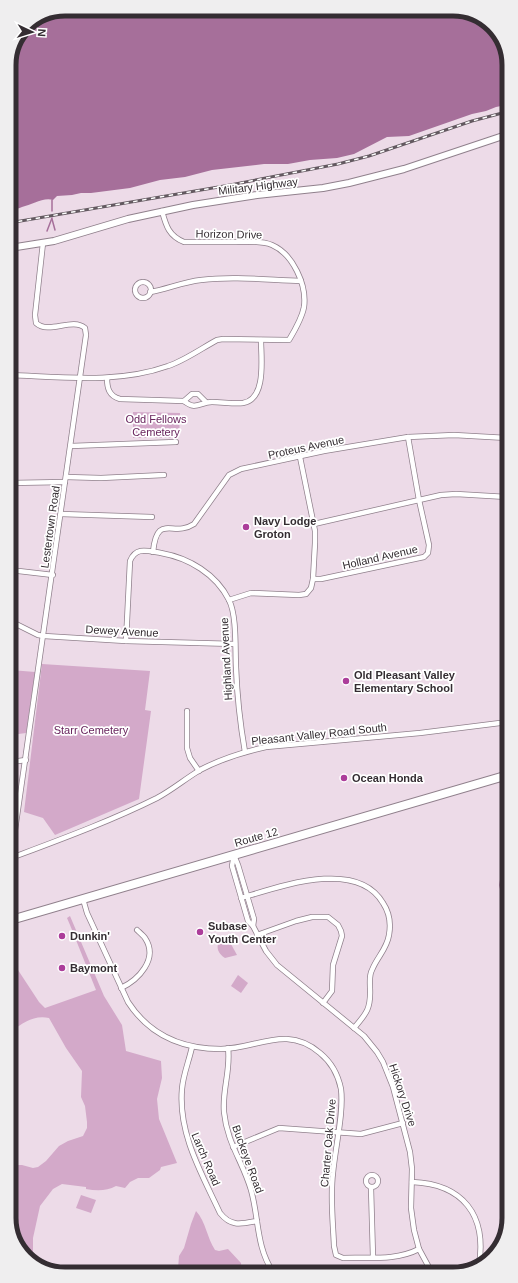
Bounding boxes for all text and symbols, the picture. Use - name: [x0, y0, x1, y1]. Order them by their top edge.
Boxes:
- north arrow: [12, 12, 52, 52]
- text: N: [36, 28, 48, 37]
- street label: Military Highway: [218, 175, 299, 197]
- street label: Horizon Drive: [196, 227, 262, 241]
- park label: Odd Fellows Cemetery: [125, 413, 187, 438]
- street label: Proteus Avenue: [267, 433, 345, 461]
- street label: Lestertown Road: [38, 485, 62, 569]
- place label: Navy Lodge Groton: [254, 515, 316, 540]
- marker: Navy Lodge Groton: [241, 522, 251, 532]
- street label: Holland Avenue: [341, 543, 419, 571]
- street label: Highland Avenue: [218, 617, 234, 701]
- street label: Dewey Avenue: [85, 623, 159, 639]
- place label: Old Pleasant Valley Elementary School: [354, 669, 456, 694]
- marker: Old Pleasant Valley Elementary School: [341, 676, 351, 686]
- street label: Pleasant Valley Road South: [251, 721, 387, 747]
- park label: Starr Cemetery: [54, 724, 129, 736]
- place label: Ocean Honda: [352, 772, 424, 784]
- marker: Ocean Honda: [339, 773, 349, 783]
- street label: Route 12: [233, 825, 279, 849]
- place label: Subase Youth Center: [208, 920, 277, 945]
- marker: Subase Youth Center: [195, 927, 205, 937]
- place label: Dunkin': [70, 930, 110, 942]
- marker: Dunkin': [57, 931, 67, 941]
- place label: Baymont: [70, 962, 117, 974]
- marker: Baymont: [57, 963, 67, 973]
- street label: Hickory Drive: [387, 1062, 419, 1128]
- street label: Charter Oak Drive: [318, 1098, 338, 1188]
- street label: Buckeye Road: [230, 1123, 266, 1195]
- street label: Larch Road: [189, 1130, 223, 1188]

